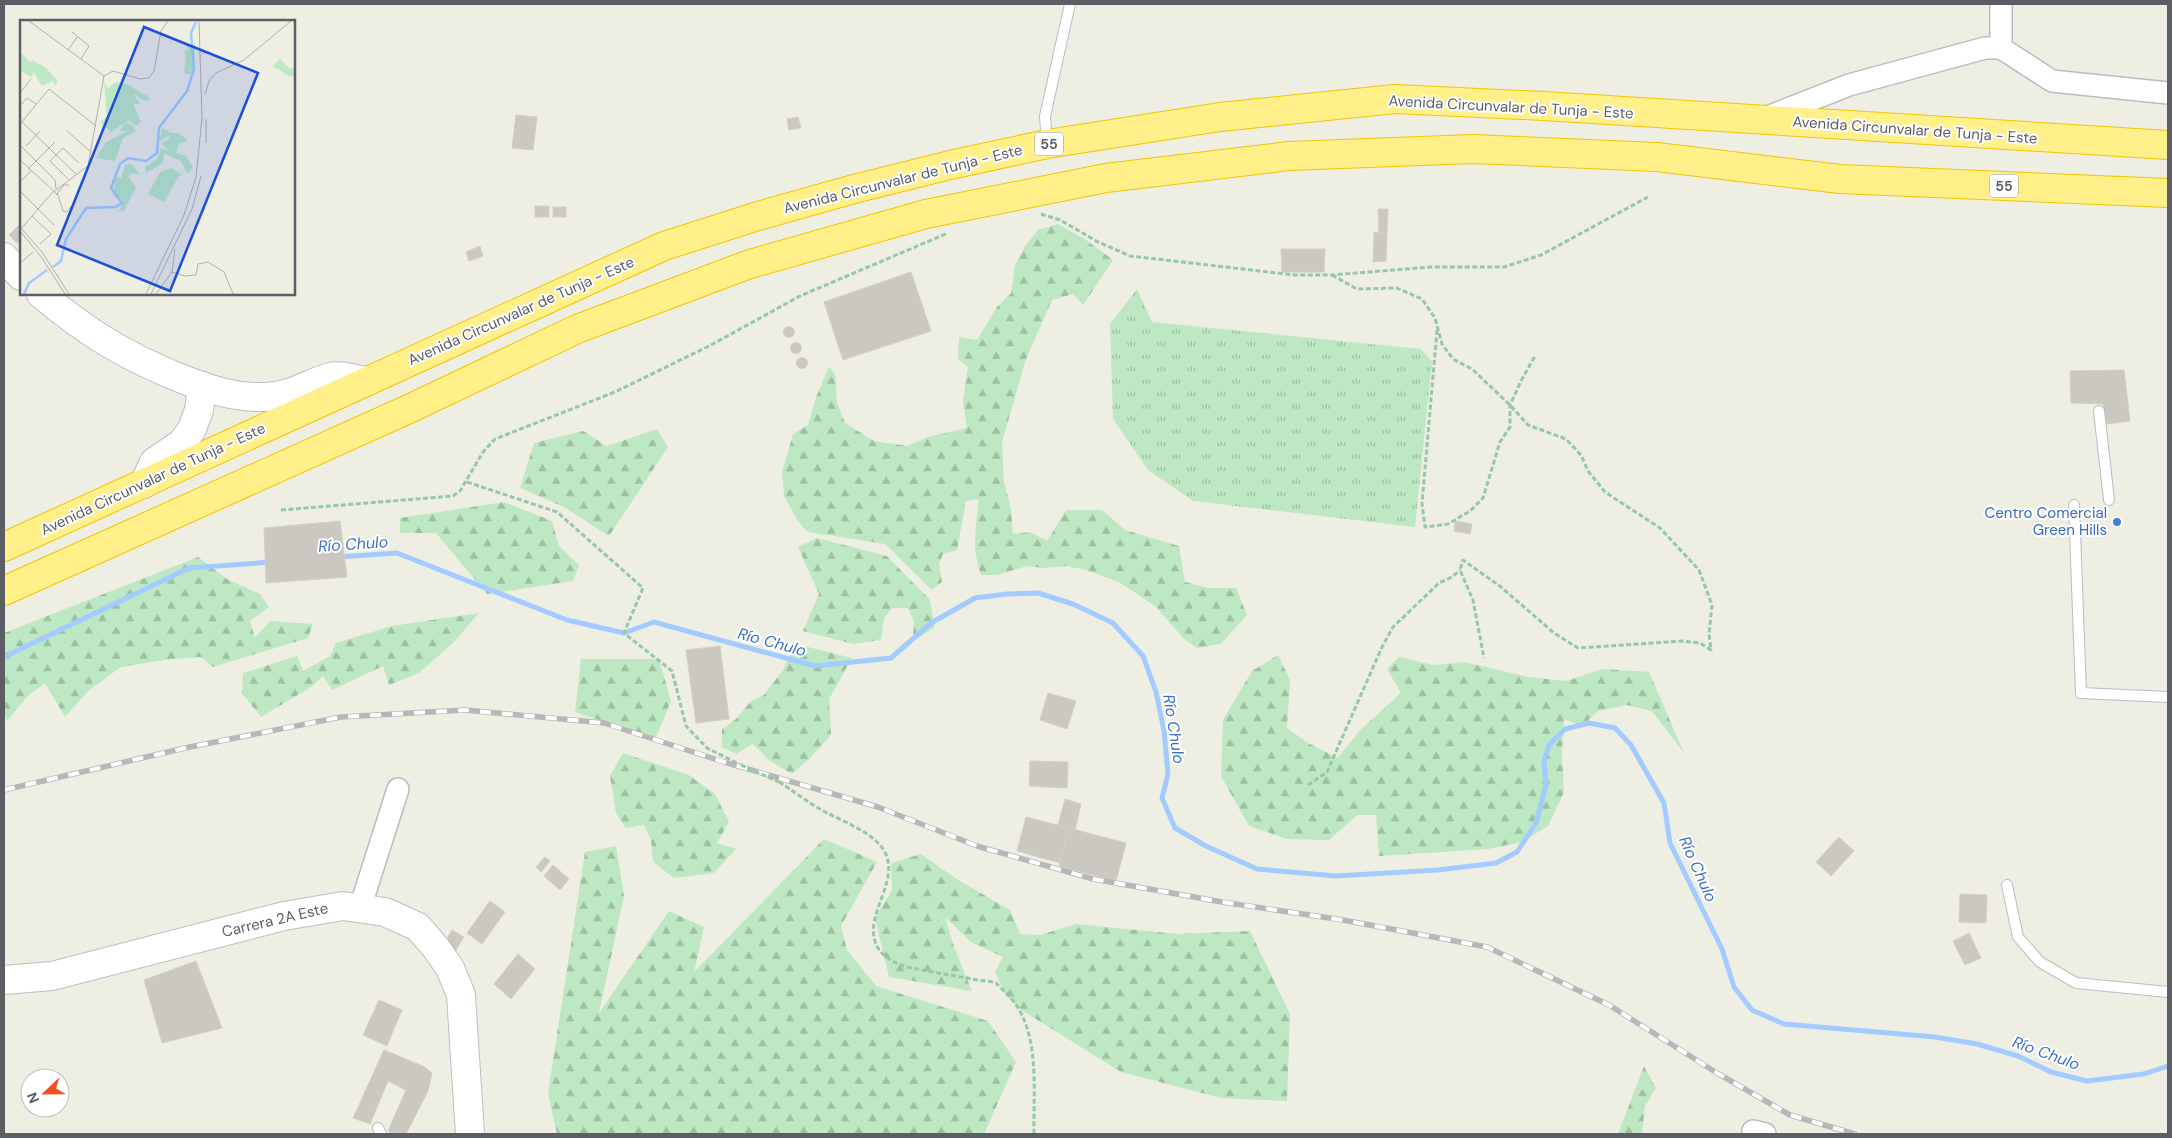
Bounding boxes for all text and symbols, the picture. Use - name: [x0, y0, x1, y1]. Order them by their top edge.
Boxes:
- inset map: [20, 20, 295, 295]
- street label: Avenida Circunvalar de Tunja - Este: [1388, 91, 1634, 123]
- street label: Avenida Circunvalar de Tunja - Este: [1792, 111, 2038, 149]
- road number: 55: [1035, 132, 1063, 156]
- street label: Avenida Circunvalar de Tunja - Este: [781, 140, 1025, 218]
- road number: 55: [1990, 175, 2018, 198]
- street label: Avenida Circunvalar de Tunja - Este: [405, 252, 637, 370]
- street label: Avenida Circunvalar de Tunja - Este: [37, 418, 269, 540]
- place label: Centro Comercial Green Hills: [1985, 503, 2107, 540]
- marker: Centro Comercial Green Hills: [2111, 516, 2123, 528]
- water label: Río Chulo: [317, 531, 389, 557]
- water label: Río Chulo: [735, 623, 809, 661]
- water label: Río Chulo: [1158, 693, 1190, 765]
- water label: Río Chulo: [1674, 833, 1722, 905]
- street label: Carrera 2A Este: [220, 898, 330, 942]
- water label: Río Chulo: [2009, 1031, 2083, 1075]
- north arrow: [20, 1068, 70, 1118]
- text: N: [23, 1090, 43, 1106]

